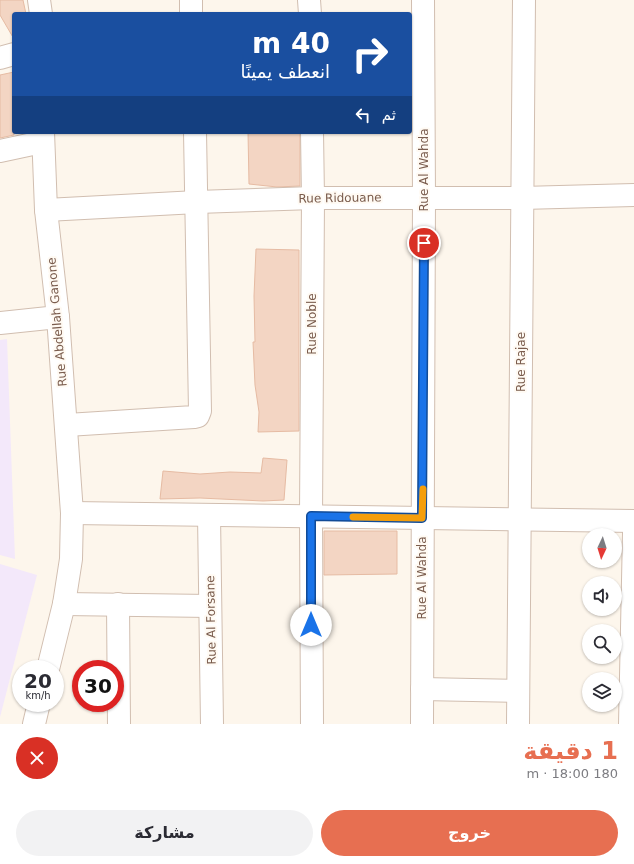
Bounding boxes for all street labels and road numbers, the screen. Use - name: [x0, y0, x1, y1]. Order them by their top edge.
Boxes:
- street label: Rue Al Wahda: [417, 129, 431, 212]
- street label: Rue Ridouane: [298, 190, 382, 206]
- street label: Rue Abdellah Ganone: [44, 257, 70, 387]
- street label: Rue Noble: [305, 293, 319, 355]
- street label: Rue Rajae: [514, 332, 528, 392]
- street label: Rue Al Wahda: [415, 537, 429, 620]
- street label: Rue Al Forsane: [203, 575, 219, 665]

